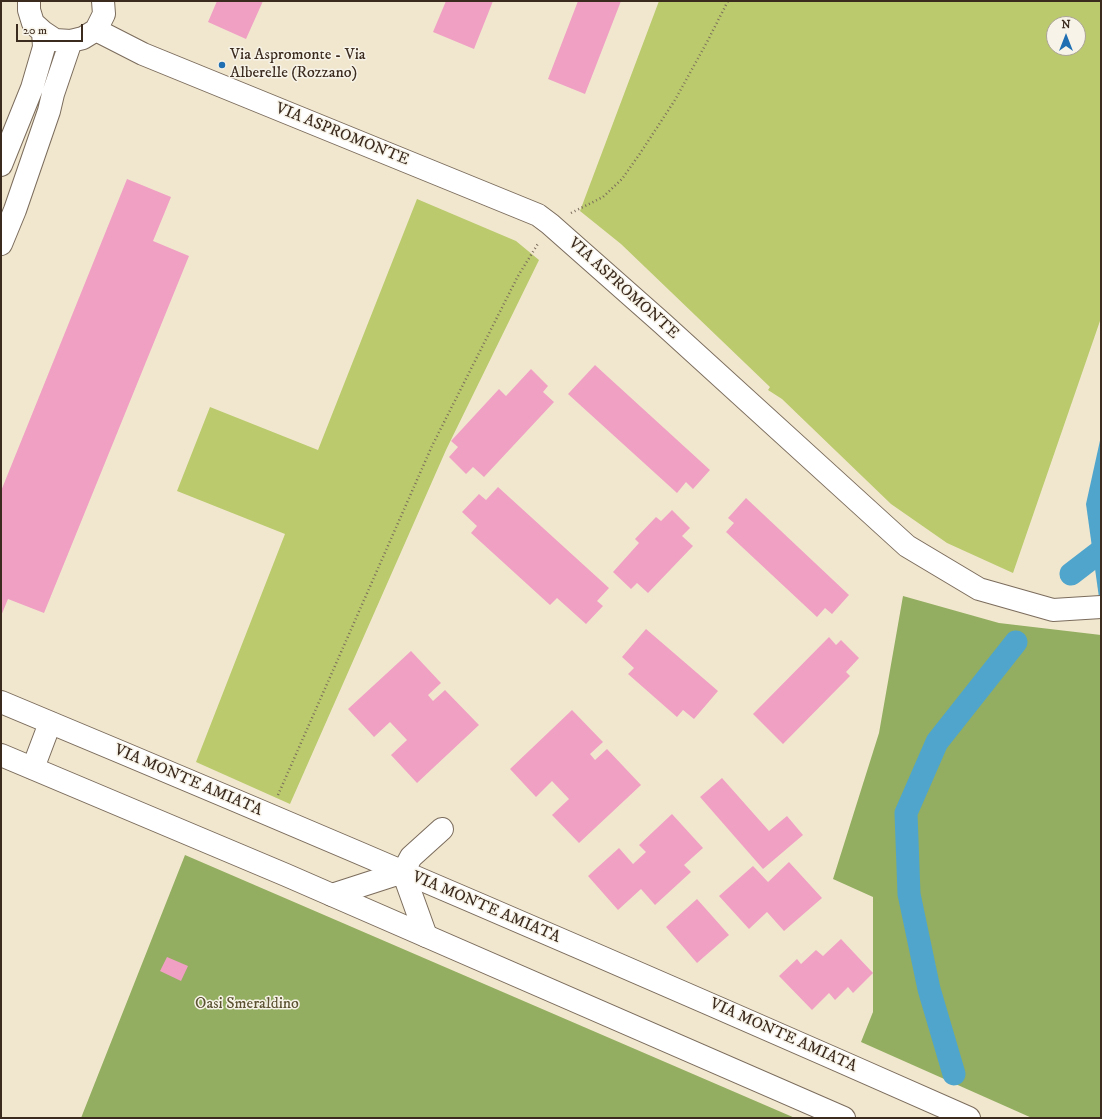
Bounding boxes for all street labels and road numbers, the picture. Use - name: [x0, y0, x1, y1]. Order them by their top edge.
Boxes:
- street label: VIA ASPROMONTE: [273, 99, 411, 171]
- street label: VIA ASPROMONTE: [564, 234, 682, 344]
- street label: VIA MONTE AMIATA: [111, 741, 265, 821]
- street label: VIA MONTE AMIATA: [409, 868, 563, 948]
- street label: VIA MONTE AMIATA: [706, 995, 860, 1077]

